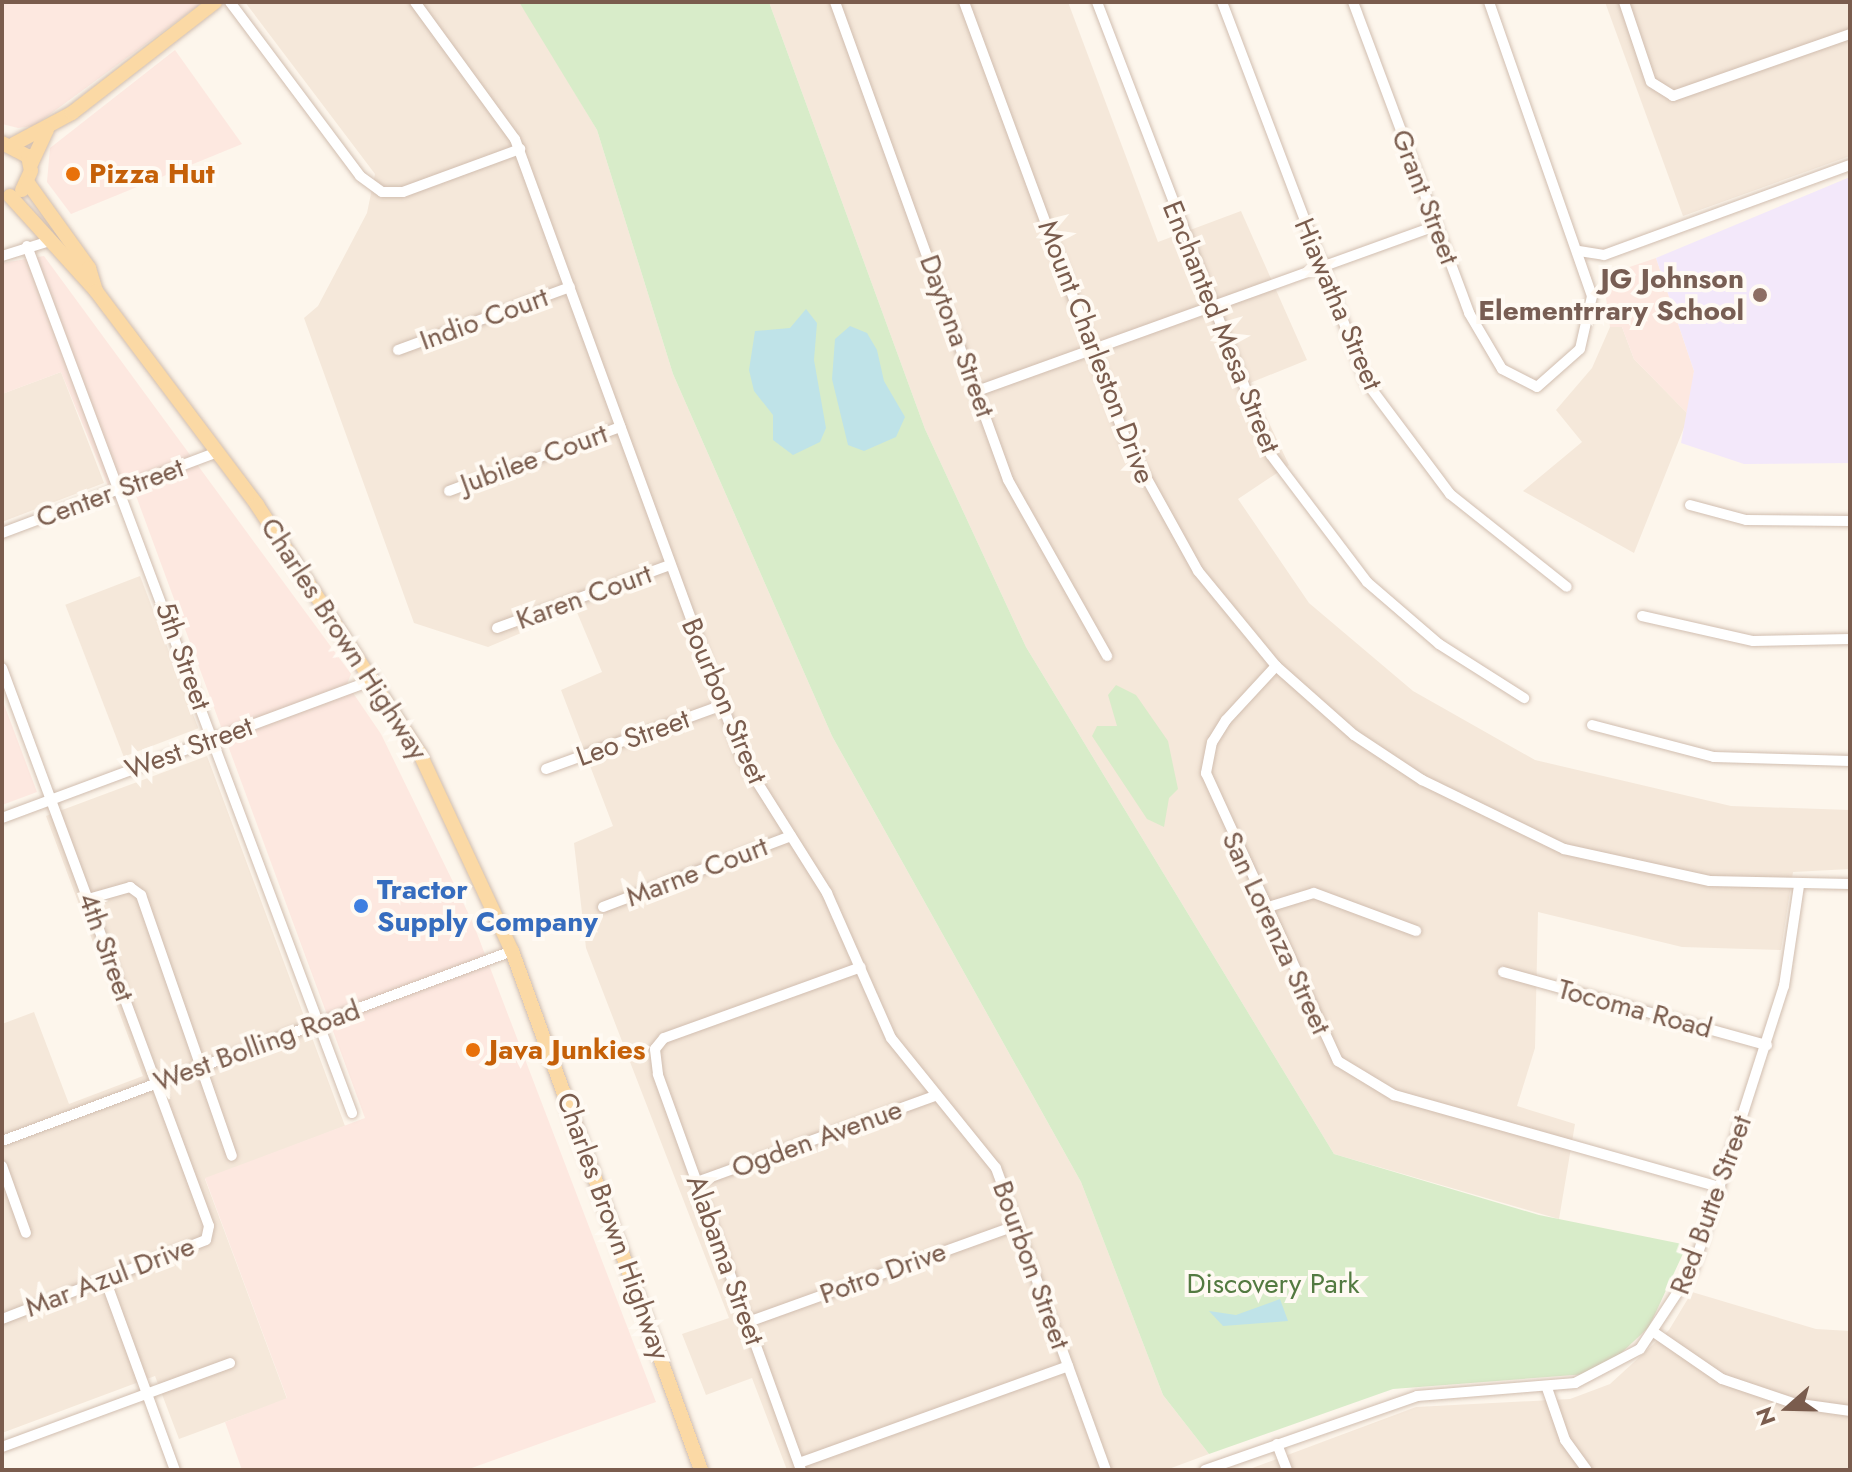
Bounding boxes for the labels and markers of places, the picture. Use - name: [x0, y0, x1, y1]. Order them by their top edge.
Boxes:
- place label: Pizza Hut: [89, 157, 215, 191]
- marker: Pizza Hut: [64, 165, 82, 183]
- place label: JG Johnson Elementrrary School: [1478, 262, 1744, 328]
- marker: JG Johnson Elementrrary School: [1751, 286, 1769, 304]
- place label: Tractor Supply Company: [377, 873, 598, 939]
- marker: Tractor Supply Company: [352, 897, 370, 915]
- place label: Java Junkies: [489, 1033, 646, 1067]
- marker: Java Junkies: [464, 1041, 482, 1059]

